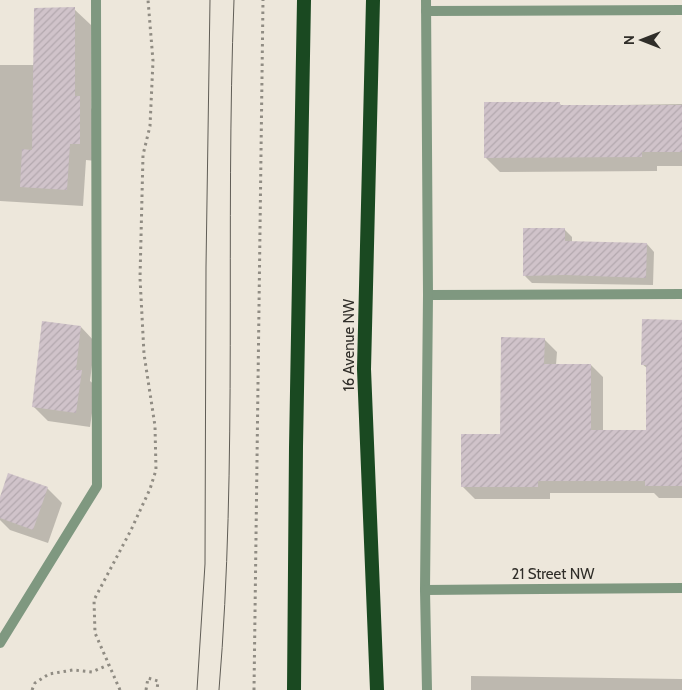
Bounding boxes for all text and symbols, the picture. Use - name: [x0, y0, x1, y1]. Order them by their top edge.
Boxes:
- north arrow: [617, 15, 667, 65]
- text: N: [620, 35, 638, 45]
- street label: 16 Avenue NW: [340, 298, 358, 391]
- street label: 21 Street NW: [512, 565, 595, 583]

